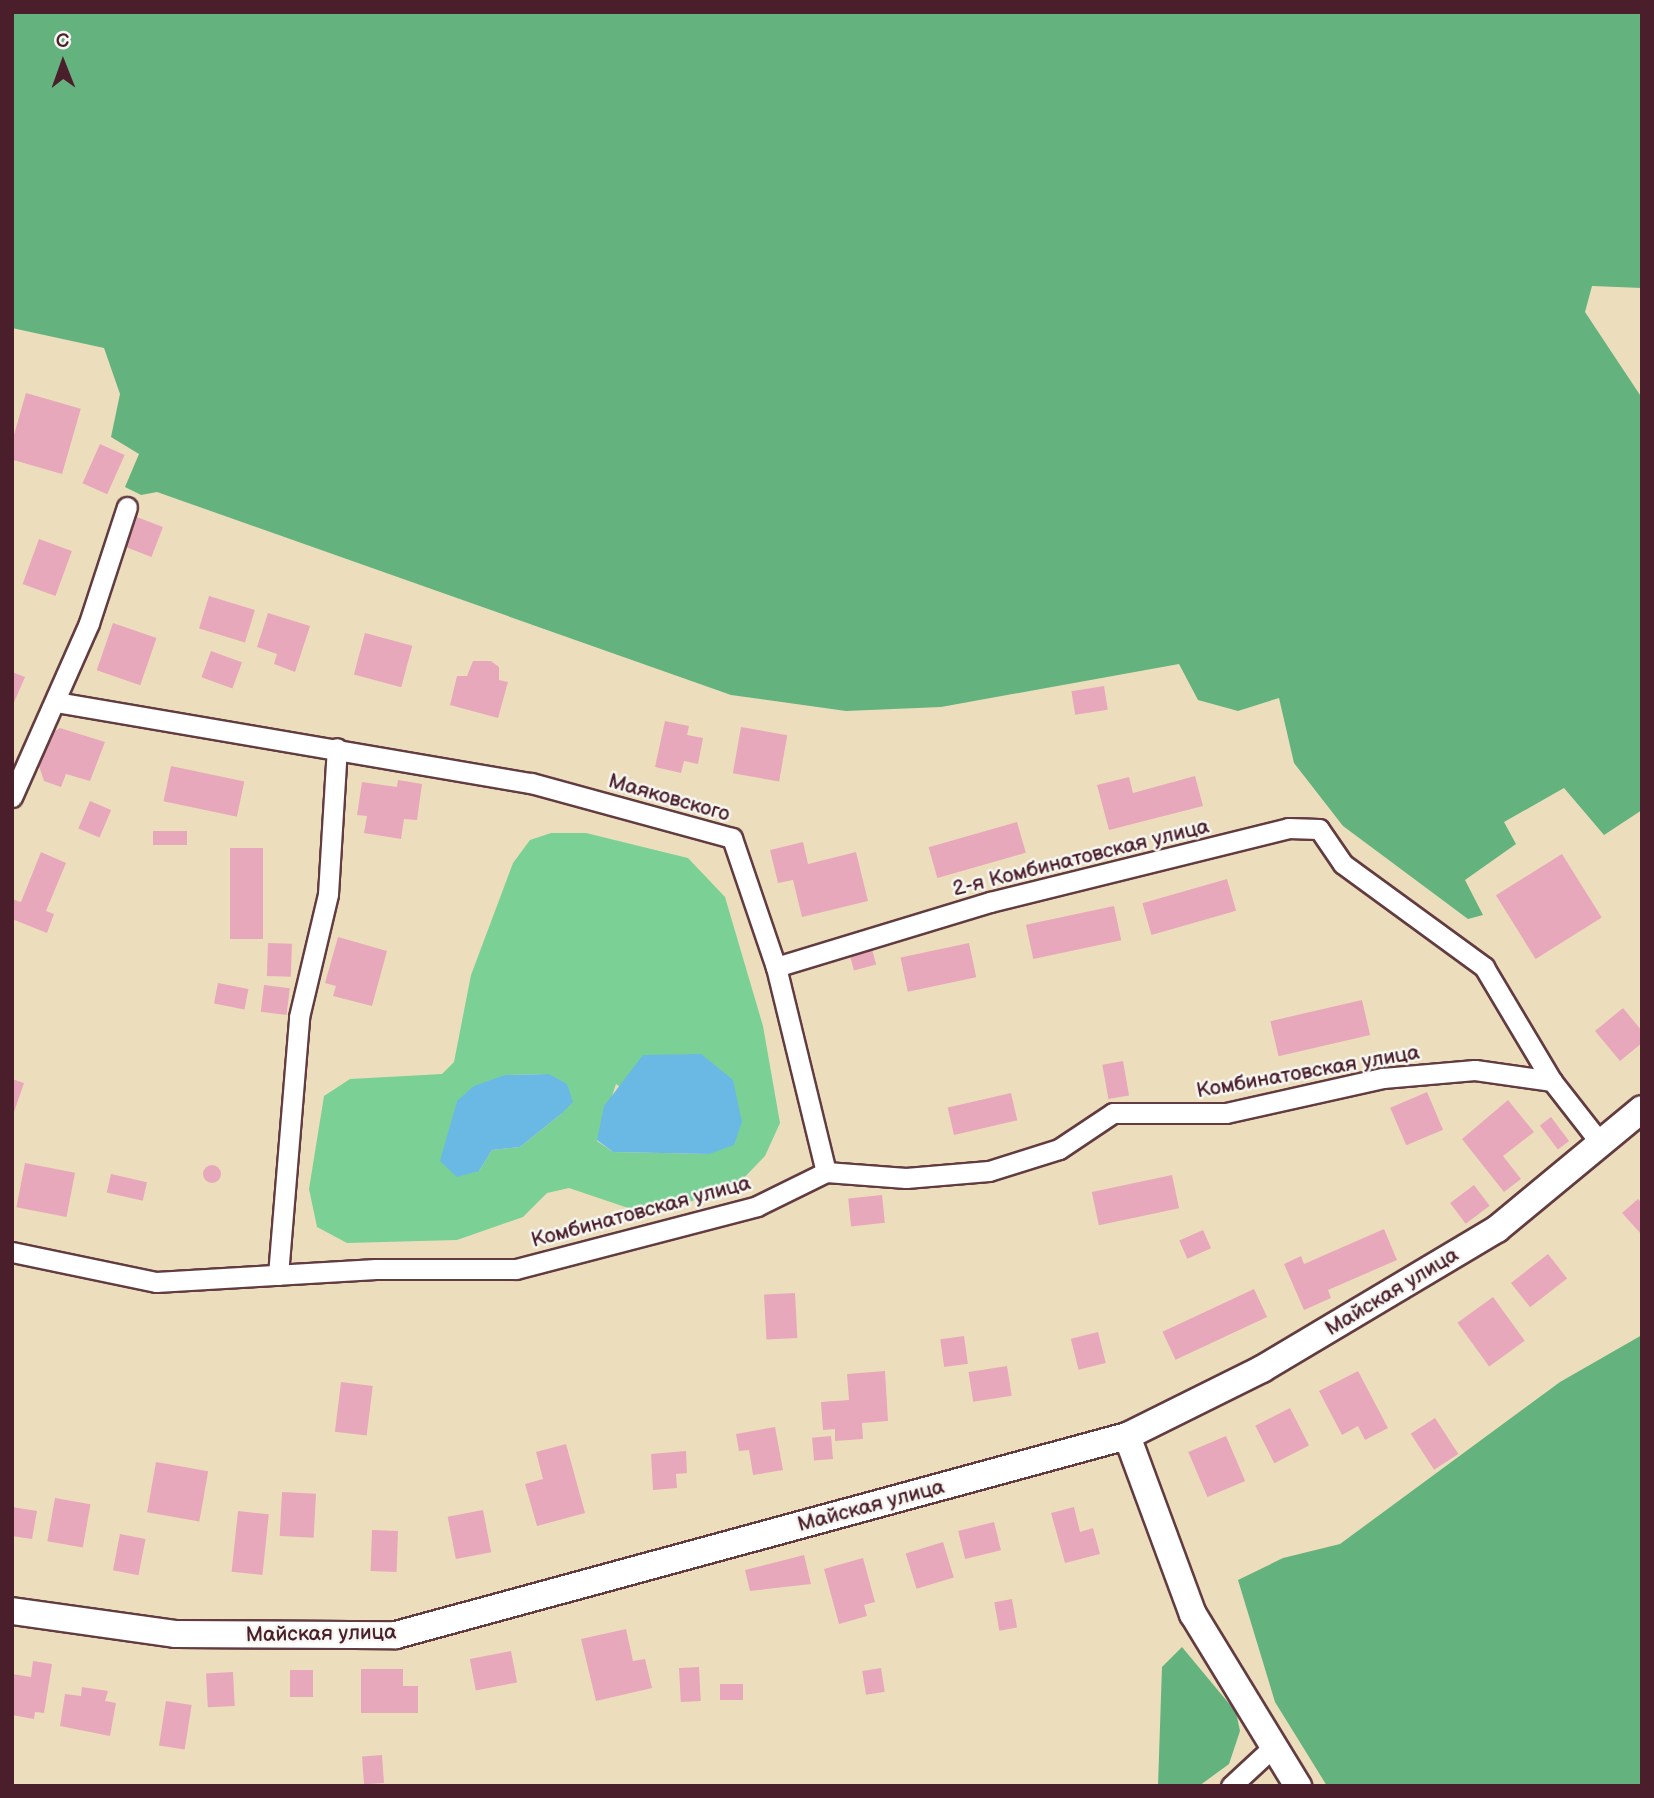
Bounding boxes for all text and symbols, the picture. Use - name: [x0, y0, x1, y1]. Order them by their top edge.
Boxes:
- north arrow: [28, 28, 98, 98]
- text: С: [56, 30, 69, 53]
- street label: Маяковского: [605, 769, 733, 827]
- street label: 2-я Комбинатовская улица: [950, 814, 1212, 902]
- street label: Комбинатовская улица: [1194, 1040, 1422, 1104]
- street label: Комбинатовская улица: [529, 1171, 753, 1253]
- street label: Майская улица: [1321, 1242, 1463, 1342]
- street label: Майская улица: [795, 1474, 947, 1538]
- street label: Майская улица: [245, 1620, 397, 1648]

